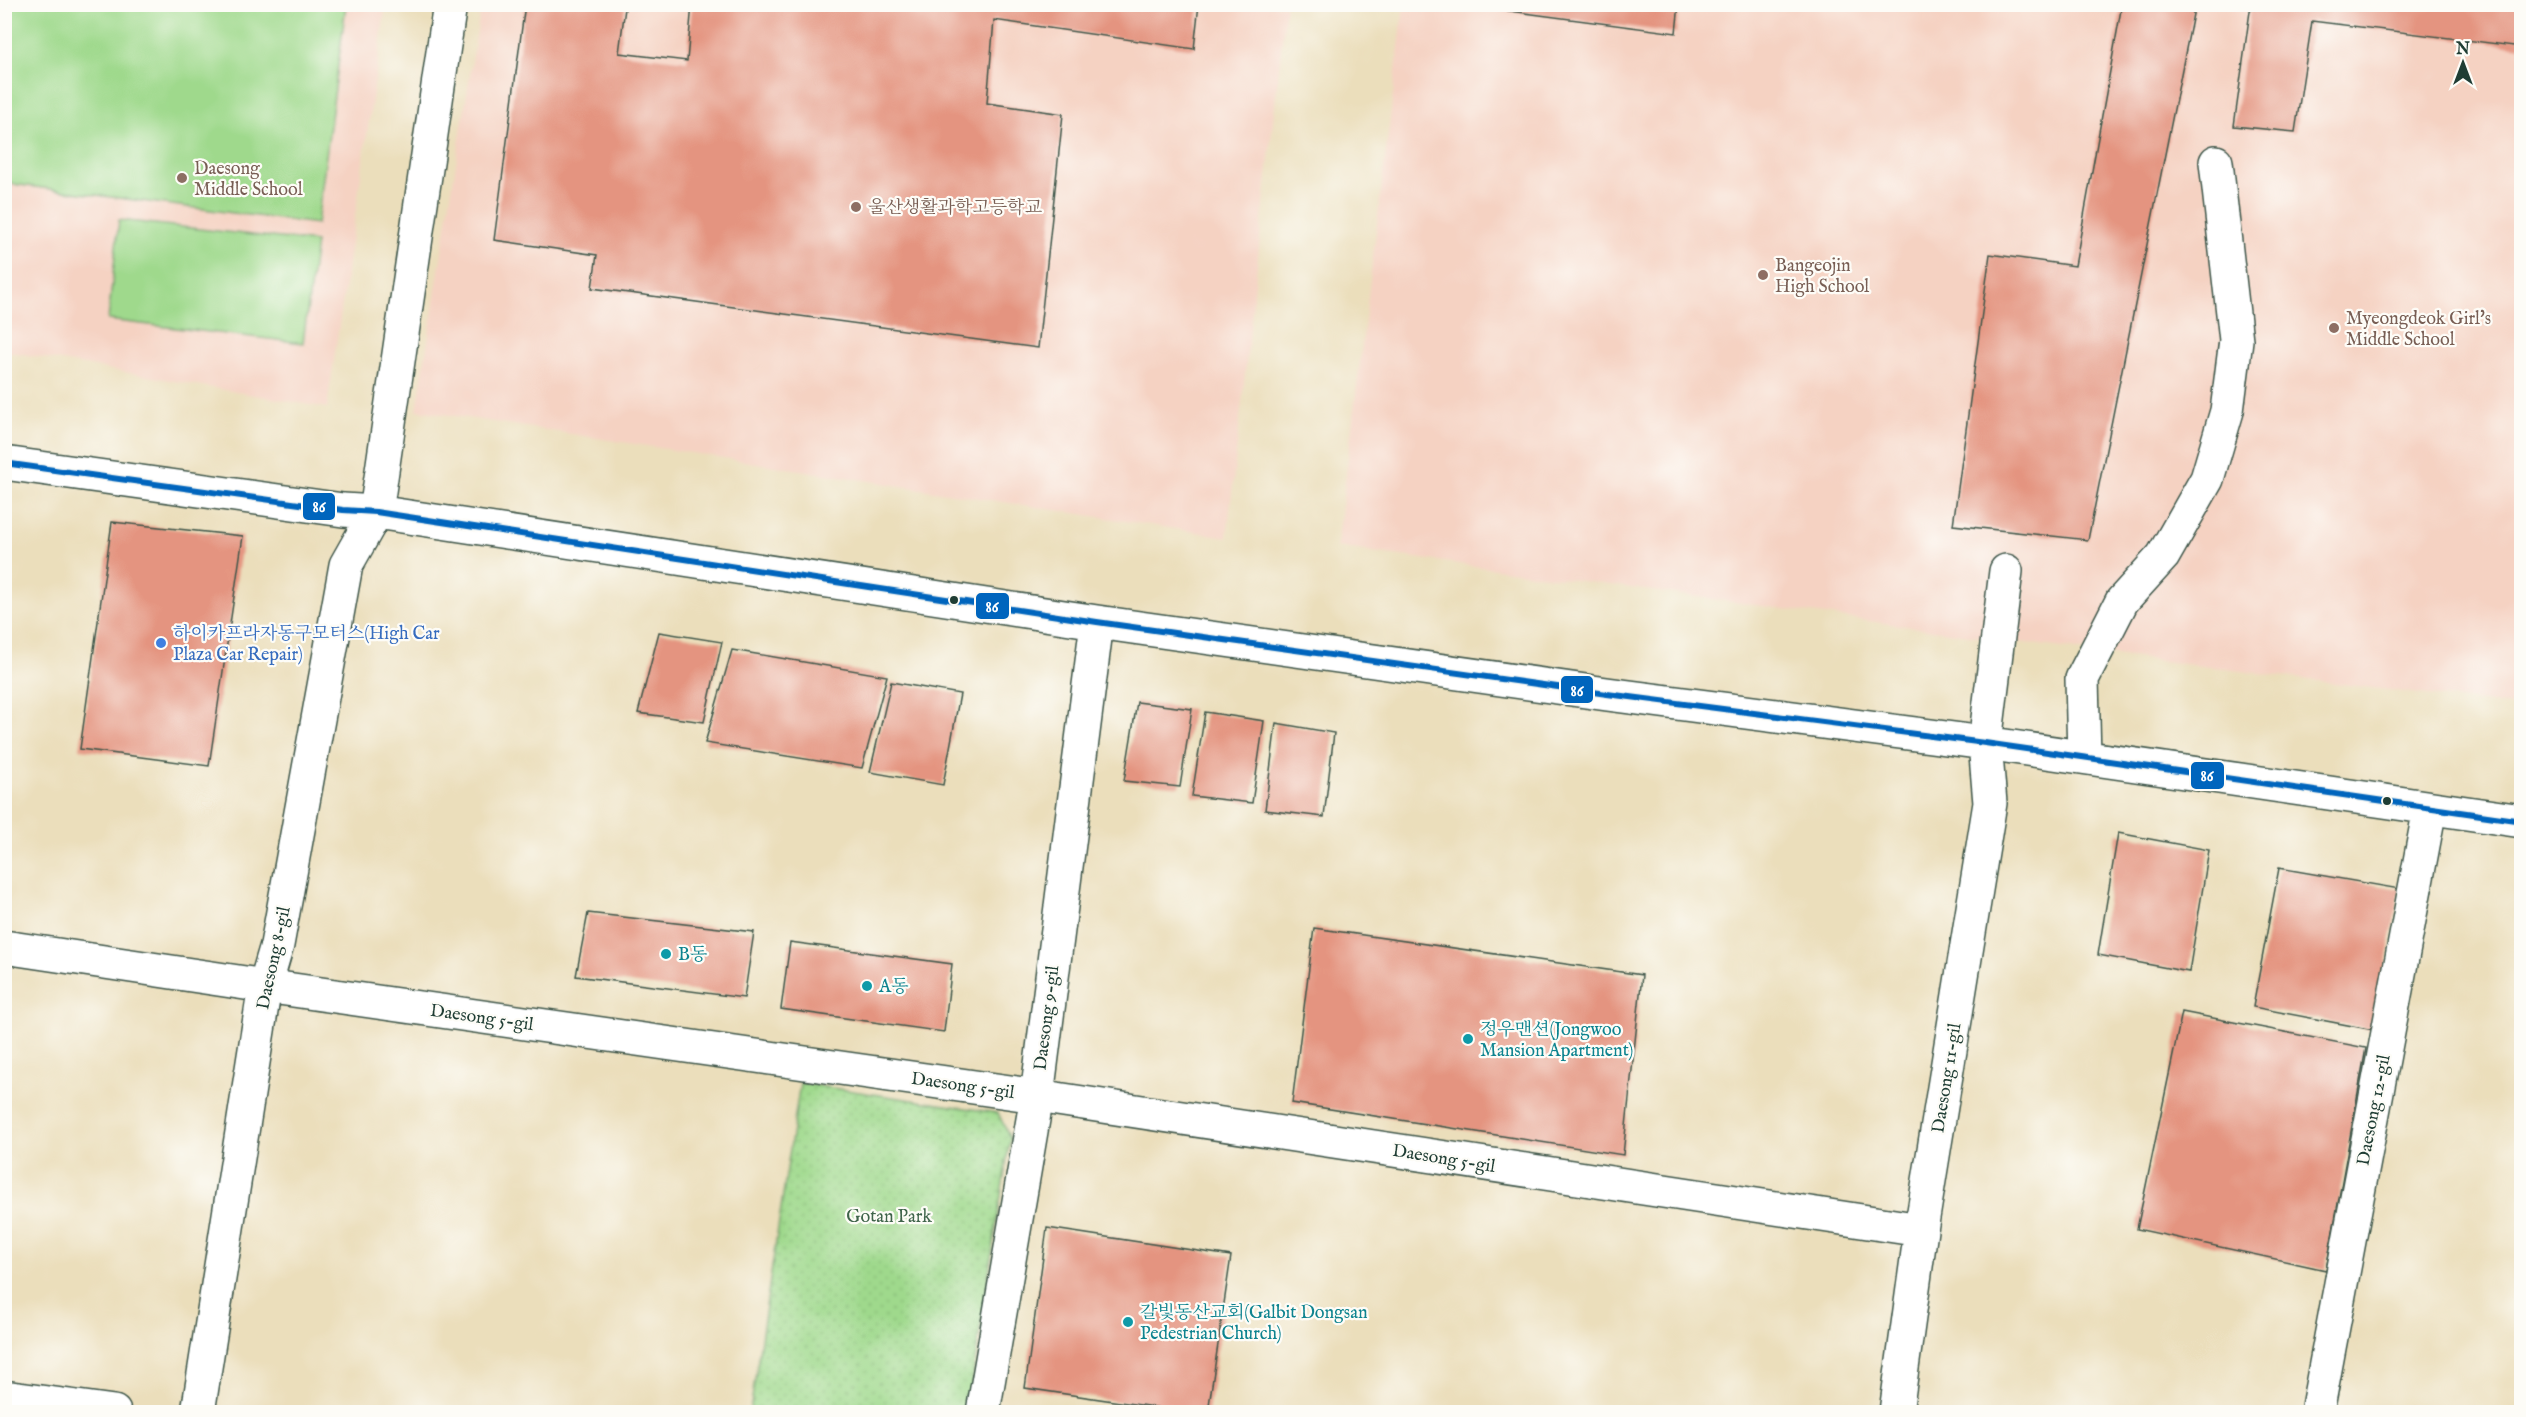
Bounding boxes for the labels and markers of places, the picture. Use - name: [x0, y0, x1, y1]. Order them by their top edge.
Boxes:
- place label: Daesong Middle School: [194, 158, 303, 202]
- marker: Daesong Middle School: [175, 171, 189, 185]
- place label: 울산생활과학고등학교: [868, 197, 1042, 220]
- marker: 울산생활과학고등학교: [849, 200, 863, 214]
- place label: Bangeojin High School: [1775, 255, 1869, 299]
- marker: Bangeojin High School: [1756, 268, 1770, 282]
- place label: Myeongdeok Girl's Middle School: [2346, 308, 2491, 352]
- marker: Myeongdeok Girl's Middle School: [2327, 321, 2341, 335]
- unlabelled marker: [948, 594, 960, 606]
- place label: 하이카프라자동구모터스(High Car Plaza Car Repair): [173, 623, 440, 667]
- marker: 하이카프라자동구모터스(High Car Plaza Car Repair): [154, 636, 168, 650]
- unlabelled marker: [2381, 795, 2393, 807]
- place label: B동: [678, 944, 707, 967]
- marker: B동: [659, 947, 673, 961]
- place label: A동: [878, 976, 909, 999]
- marker: A동: [860, 979, 874, 993]
- place label: 정우맨션(Jongwoo Mansion Apartment): [1480, 1019, 1633, 1063]
- marker: 정우맨션(Jongwoo Mansion Apartment): [1461, 1032, 1475, 1046]
- place label: 갈빛동산교회(Galbit Dongsan Pedestrian Church): [1140, 1302, 1368, 1346]
- marker: 갈빛동산교회(Galbit Dongsan Pedestrian Church): [1121, 1315, 1135, 1329]

